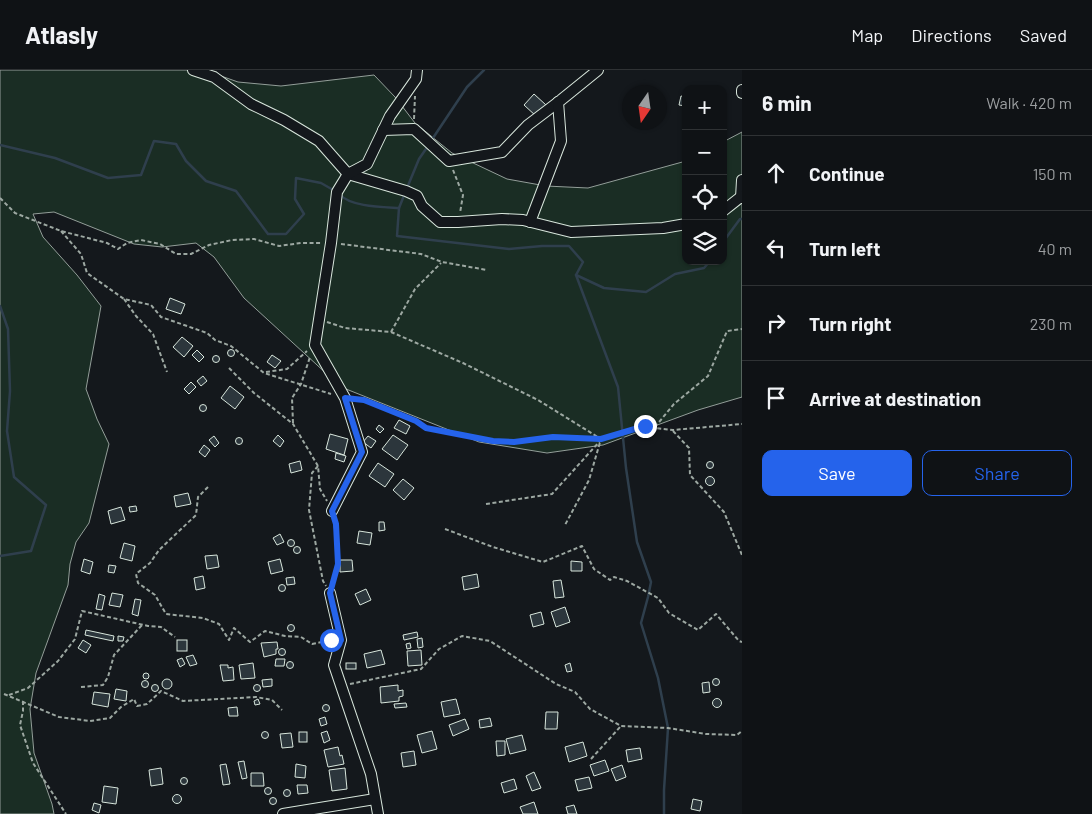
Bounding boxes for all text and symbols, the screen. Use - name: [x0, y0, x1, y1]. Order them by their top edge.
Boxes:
- text: Atlasly: [25, 20, 98, 49]
- text: Map: [851, 24, 883, 46]
- text: Directions: [911, 24, 992, 46]
- text: Saved: [1020, 24, 1067, 46]
- north arrow: [622, 85, 667, 130]
- map controls: [682, 85, 727, 265]
- button: +: [682, 85, 727, 130]
- text: 6 min: [762, 90, 812, 115]
- text: Walk · 420 m: [986, 93, 1072, 112]
- button: −: [682, 130, 727, 175]
- icon: ahead: [762, 159, 790, 187]
- text: Continue: [809, 162, 885, 185]
- text: 150 m: [1033, 164, 1072, 183]
- button: locate: [682, 175, 727, 220]
- button: layers: [682, 220, 727, 265]
- icon: left: [762, 234, 790, 262]
- text: Turn left: [809, 237, 880, 260]
- text: 40 m: [1038, 239, 1072, 258]
- icon: right: [762, 309, 790, 337]
- text: Turn right: [809, 312, 891, 335]
- text: 230 m: [1030, 314, 1072, 333]
- icon: arrive: [762, 384, 790, 412]
- text: Arrive at destination: [809, 387, 981, 410]
- route end: [634, 415, 657, 438]
- button: Save: [762, 450, 912, 496]
- button: Share: [922, 450, 1072, 496]
- route start: [320, 629, 343, 652]

